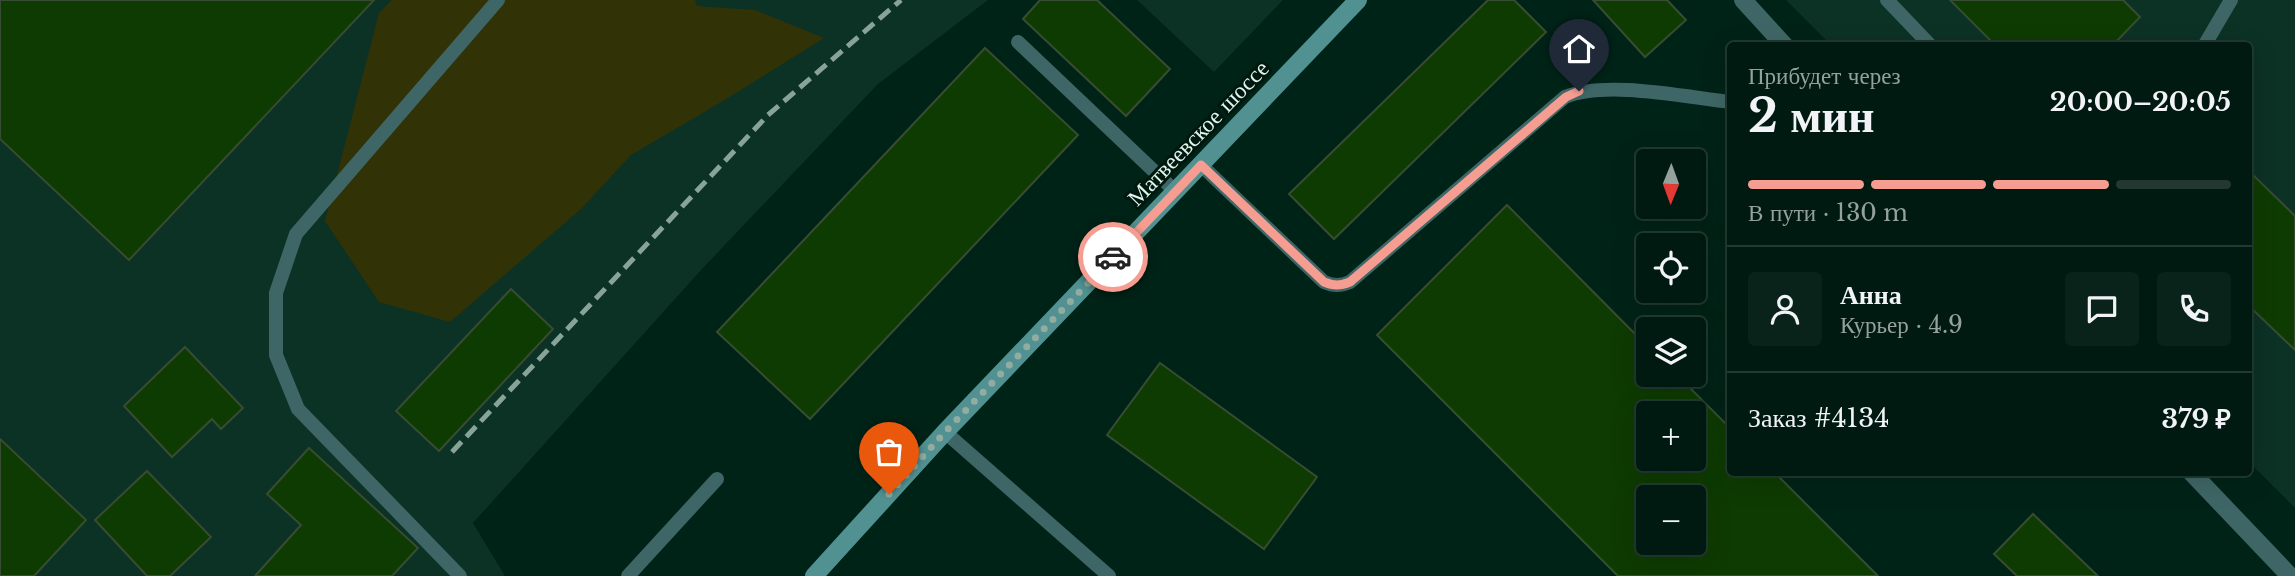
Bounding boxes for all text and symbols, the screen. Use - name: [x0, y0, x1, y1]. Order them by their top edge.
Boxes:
- pin: [1549, 19, 1609, 91]
- icon: home: [1560, 30, 1598, 68]
- street label: Матвеевское шоссе: [1121, 54, 1275, 212]
- text: Прибудет через: [1748, 62, 1901, 90]
- text: 20:00–20:05: [2050, 86, 2231, 118]
- text: 2 мин: [1748, 87, 1875, 144]
- north arrow: [1636, 149, 1706, 219]
- map controls: [1636, 149, 1706, 555]
- text: В пути · 130 m: [1748, 199, 1908, 227]
- courier: [1078, 222, 1148, 292]
- button: locate: [1636, 233, 1706, 303]
- icon: car: [1094, 238, 1132, 276]
- button: person: [1748, 272, 1822, 346]
- button: chat: [2065, 272, 2139, 346]
- button: phone: [2157, 272, 2231, 346]
- text: Анна: [1840, 279, 1902, 311]
- text: Курьер · 4.9: [1840, 311, 1963, 339]
- button: layers: [1636, 317, 1706, 387]
- button: +: [1636, 401, 1706, 471]
- text: Заказ #4134: [1748, 402, 1889, 434]
- text: 379 ₽: [2161, 403, 2231, 435]
- pin: [859, 422, 919, 494]
- icon: bag: [870, 433, 908, 471]
- button: −: [1636, 485, 1706, 555]

